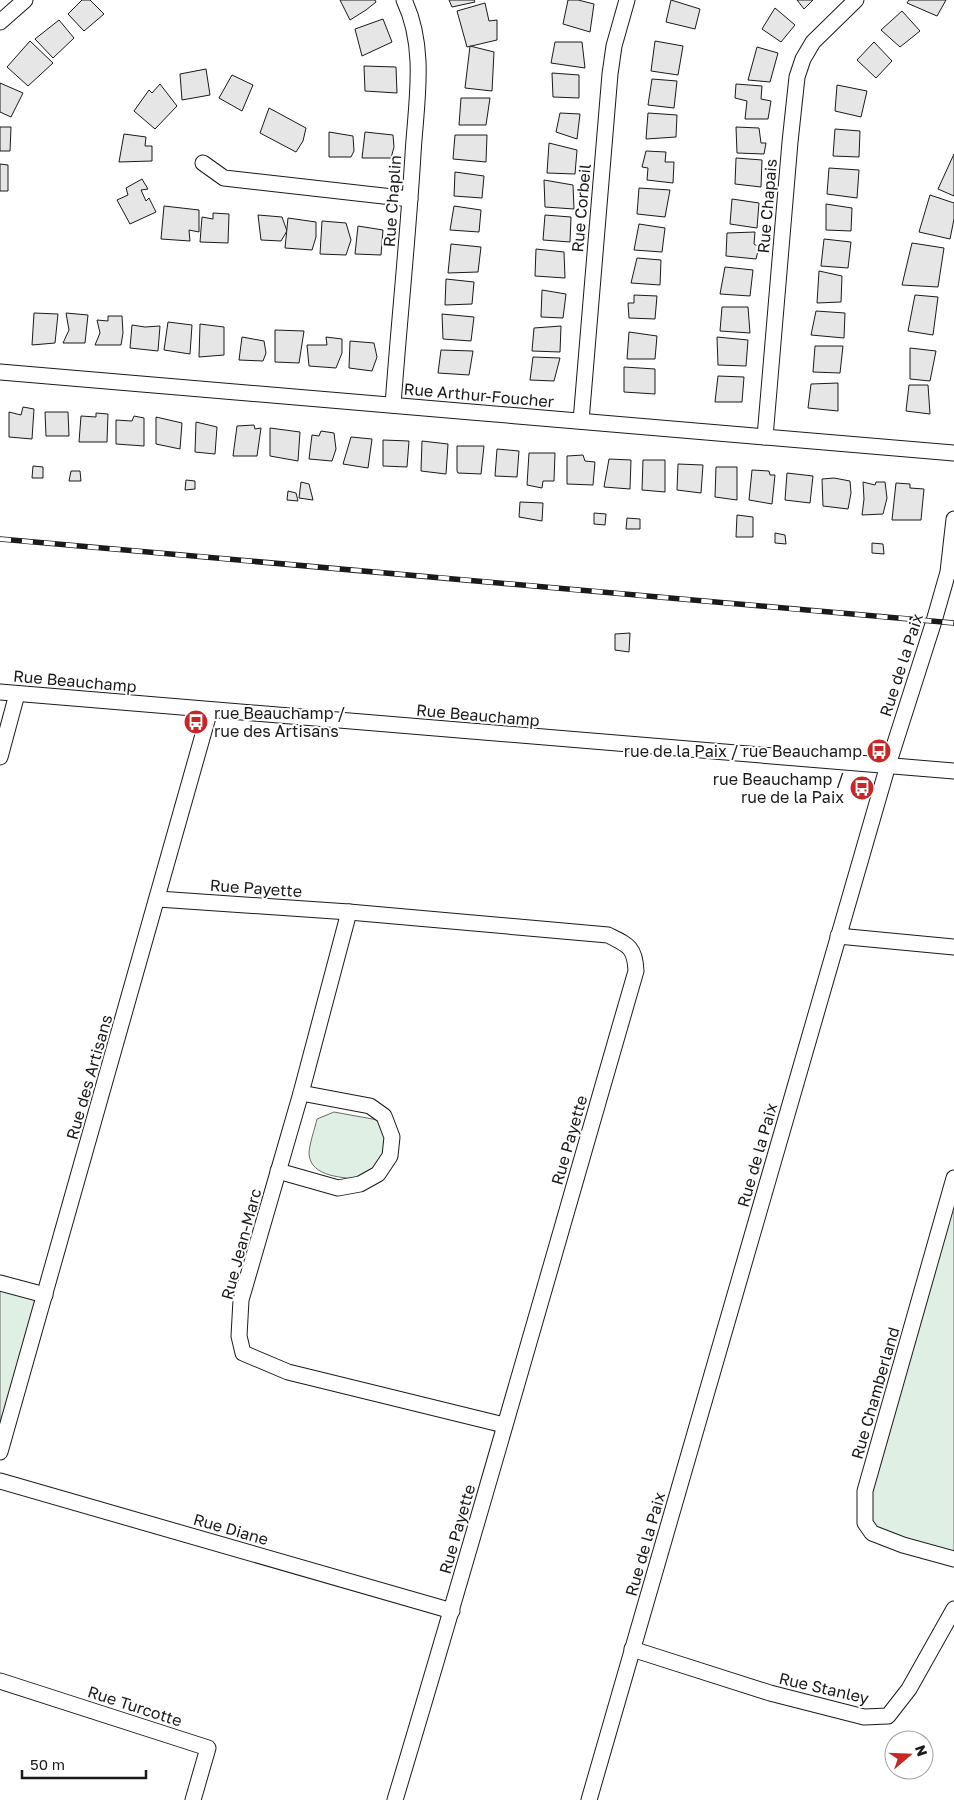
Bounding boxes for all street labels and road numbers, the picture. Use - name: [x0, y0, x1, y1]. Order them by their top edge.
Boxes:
- street label: Rue Chaplin: [379, 154, 405, 248]
- street label: Rue Chapais: [753, 158, 781, 254]
- street label: Rue Corbeil: [567, 163, 595, 253]
- street label: Rue Arthur-Foucher: [403, 378, 555, 412]
- street label: Rue de la Paix: [875, 611, 927, 719]
- street label: Rue Beauchamp: [12, 666, 138, 696]
- street label: Rue Beauchamp: [415, 700, 541, 730]
- street label: Rue Payette: [209, 875, 303, 901]
- street label: Rue des Artisans: [62, 1012, 116, 1142]
- street label: Rue Payette: [547, 1093, 591, 1187]
- street label: Rue de la Paix: [733, 1101, 781, 1209]
- street label: Rue Jean-Marc: [217, 1186, 266, 1302]
- street label: Rue Chamberland: [847, 1325, 903, 1461]
- street label: Rue Payette: [435, 1482, 479, 1576]
- street label: Rue de la Paix: [621, 1490, 669, 1598]
- street label: Rue Diane: [191, 1509, 271, 1549]
- street label: Rue Stanley: [777, 1668, 871, 1708]
- street label: Rue Turcotte: [85, 1681, 185, 1731]

